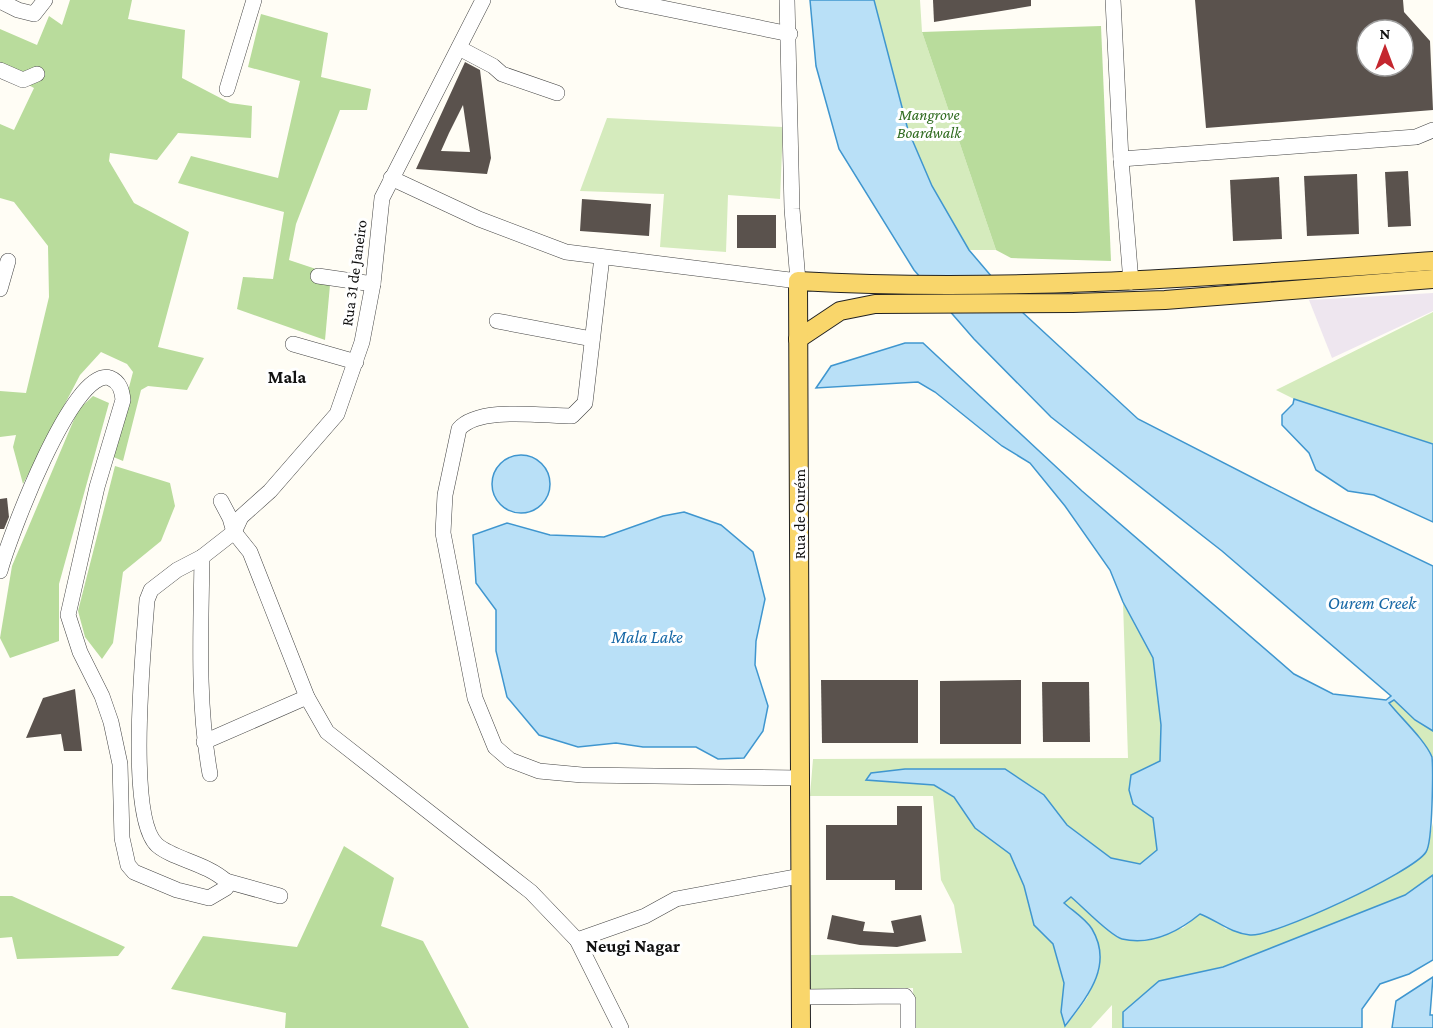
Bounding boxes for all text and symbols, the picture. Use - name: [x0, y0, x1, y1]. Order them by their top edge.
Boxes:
- north arrow: [1355, 18, 1415, 78]
- text: N: [1380, 25, 1391, 42]
- park label: Mangrove Boardwalk: [897, 106, 962, 141]
- street label: Rua 31 de Janeiro: [338, 219, 371, 327]
- district label: Mala: [268, 367, 306, 387]
- street label: Rua de Ourém: [791, 469, 808, 559]
- water label: Ourem Creek: [1328, 593, 1417, 613]
- water label: Mala Lake: [610, 627, 683, 647]
- district label: Neugi Nagar: [586, 936, 680, 956]

